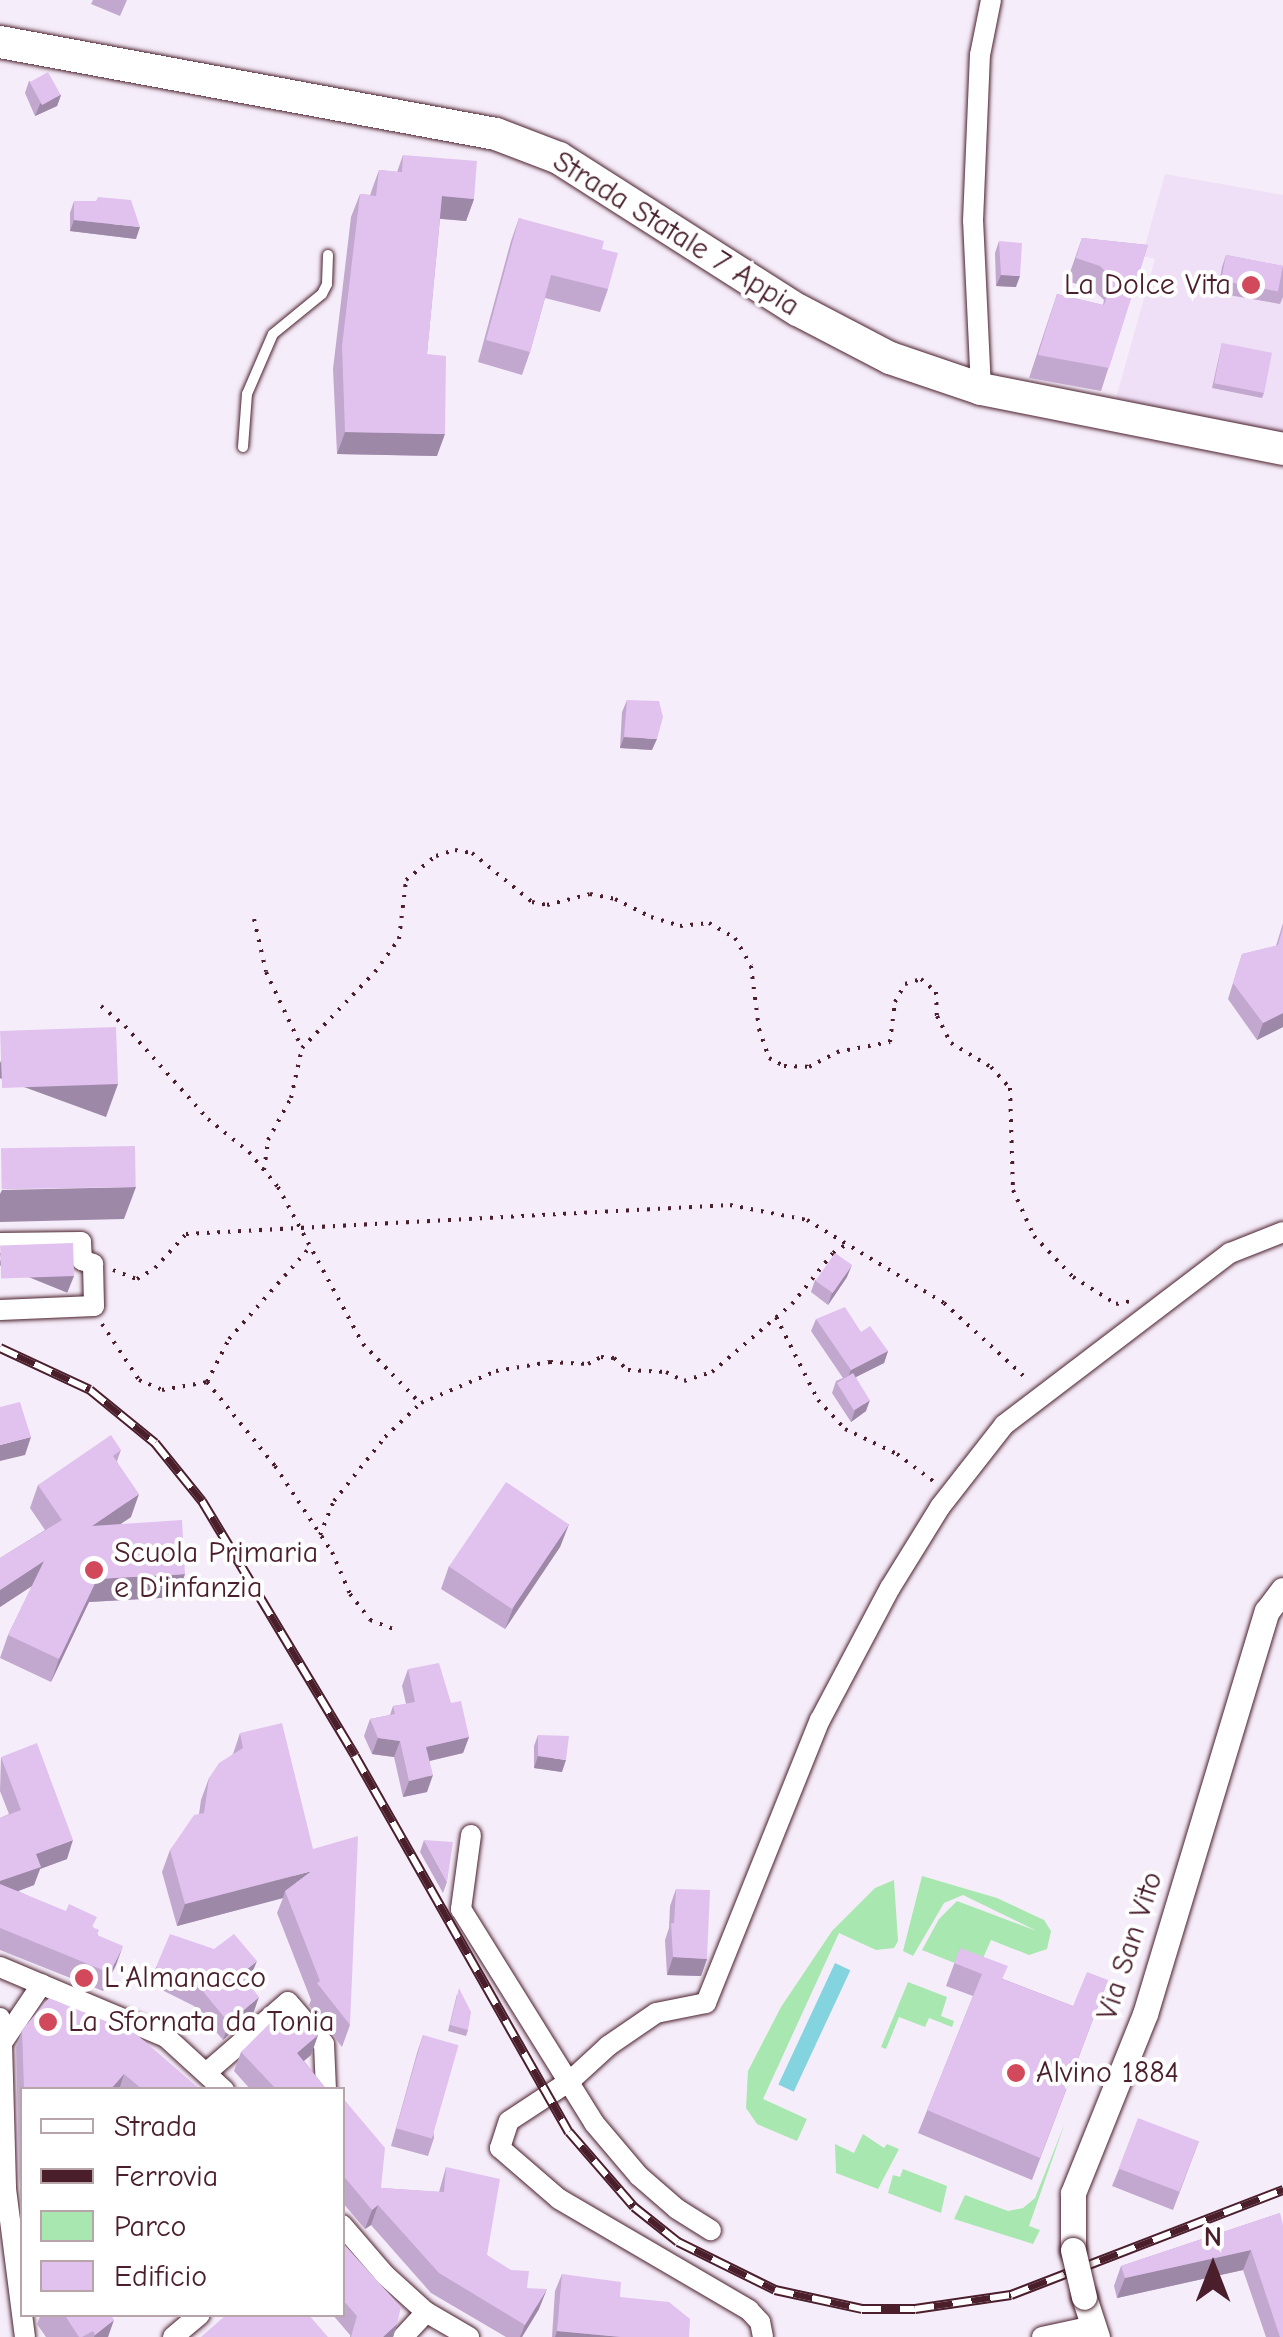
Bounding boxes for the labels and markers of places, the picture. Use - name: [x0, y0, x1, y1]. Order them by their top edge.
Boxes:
- place label: La Dolce Vita: [1064, 267, 1231, 303]
- marker: La Dolce Vita: [1240, 274, 1262, 296]
- place label: Scuola Primaria e D'infanzia: [114, 1535, 318, 1606]
- marker: Scuola Primaria e D'infanzia: [83, 1559, 105, 1581]
- place label: L'Almanacco: [104, 1960, 266, 1996]
- marker: L'Almanacco: [73, 1967, 95, 1989]
- place label: La Sfornata da Tonia: [68, 2004, 334, 2040]
- marker: La Sfornata da Tonia: [37, 2011, 59, 2033]
- place label: Alvino 1884: [1036, 2055, 1179, 2091]
- marker: Alvino 1884: [1005, 2062, 1027, 2084]

